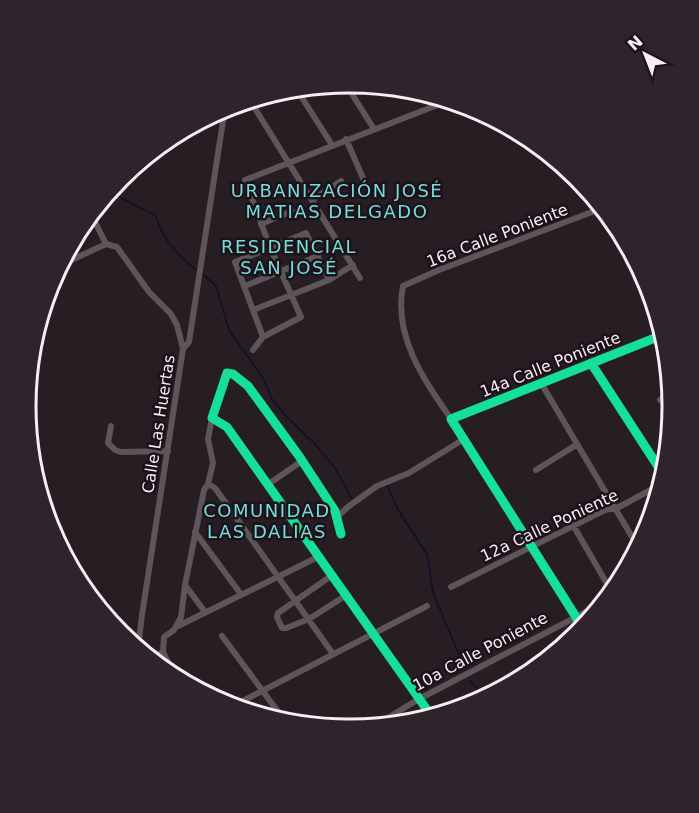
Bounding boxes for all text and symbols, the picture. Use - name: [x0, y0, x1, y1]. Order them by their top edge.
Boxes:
- north arrow: [615, 24, 675, 84]
- text: N: [624, 32, 647, 55]
- district label: URBANIZACIÓN JOSÉ MATIAS DELGADO: [231, 180, 443, 222]
- street label: 16a Calle Poniente: [424, 200, 570, 271]
- district label: RESIDENCIAL SAN JOSÉ: [221, 236, 357, 278]
- street label: 14a Calle Poniente: [477, 328, 623, 401]
- street label: Calle Las Huertas: [138, 353, 179, 495]
- street label: 12a Calle Poniente: [477, 485, 621, 566]
- district label: COMUNIDAD LAS DALIAS: [203, 500, 331, 542]
- street label: 10a Calle Poniente: [410, 608, 551, 695]

